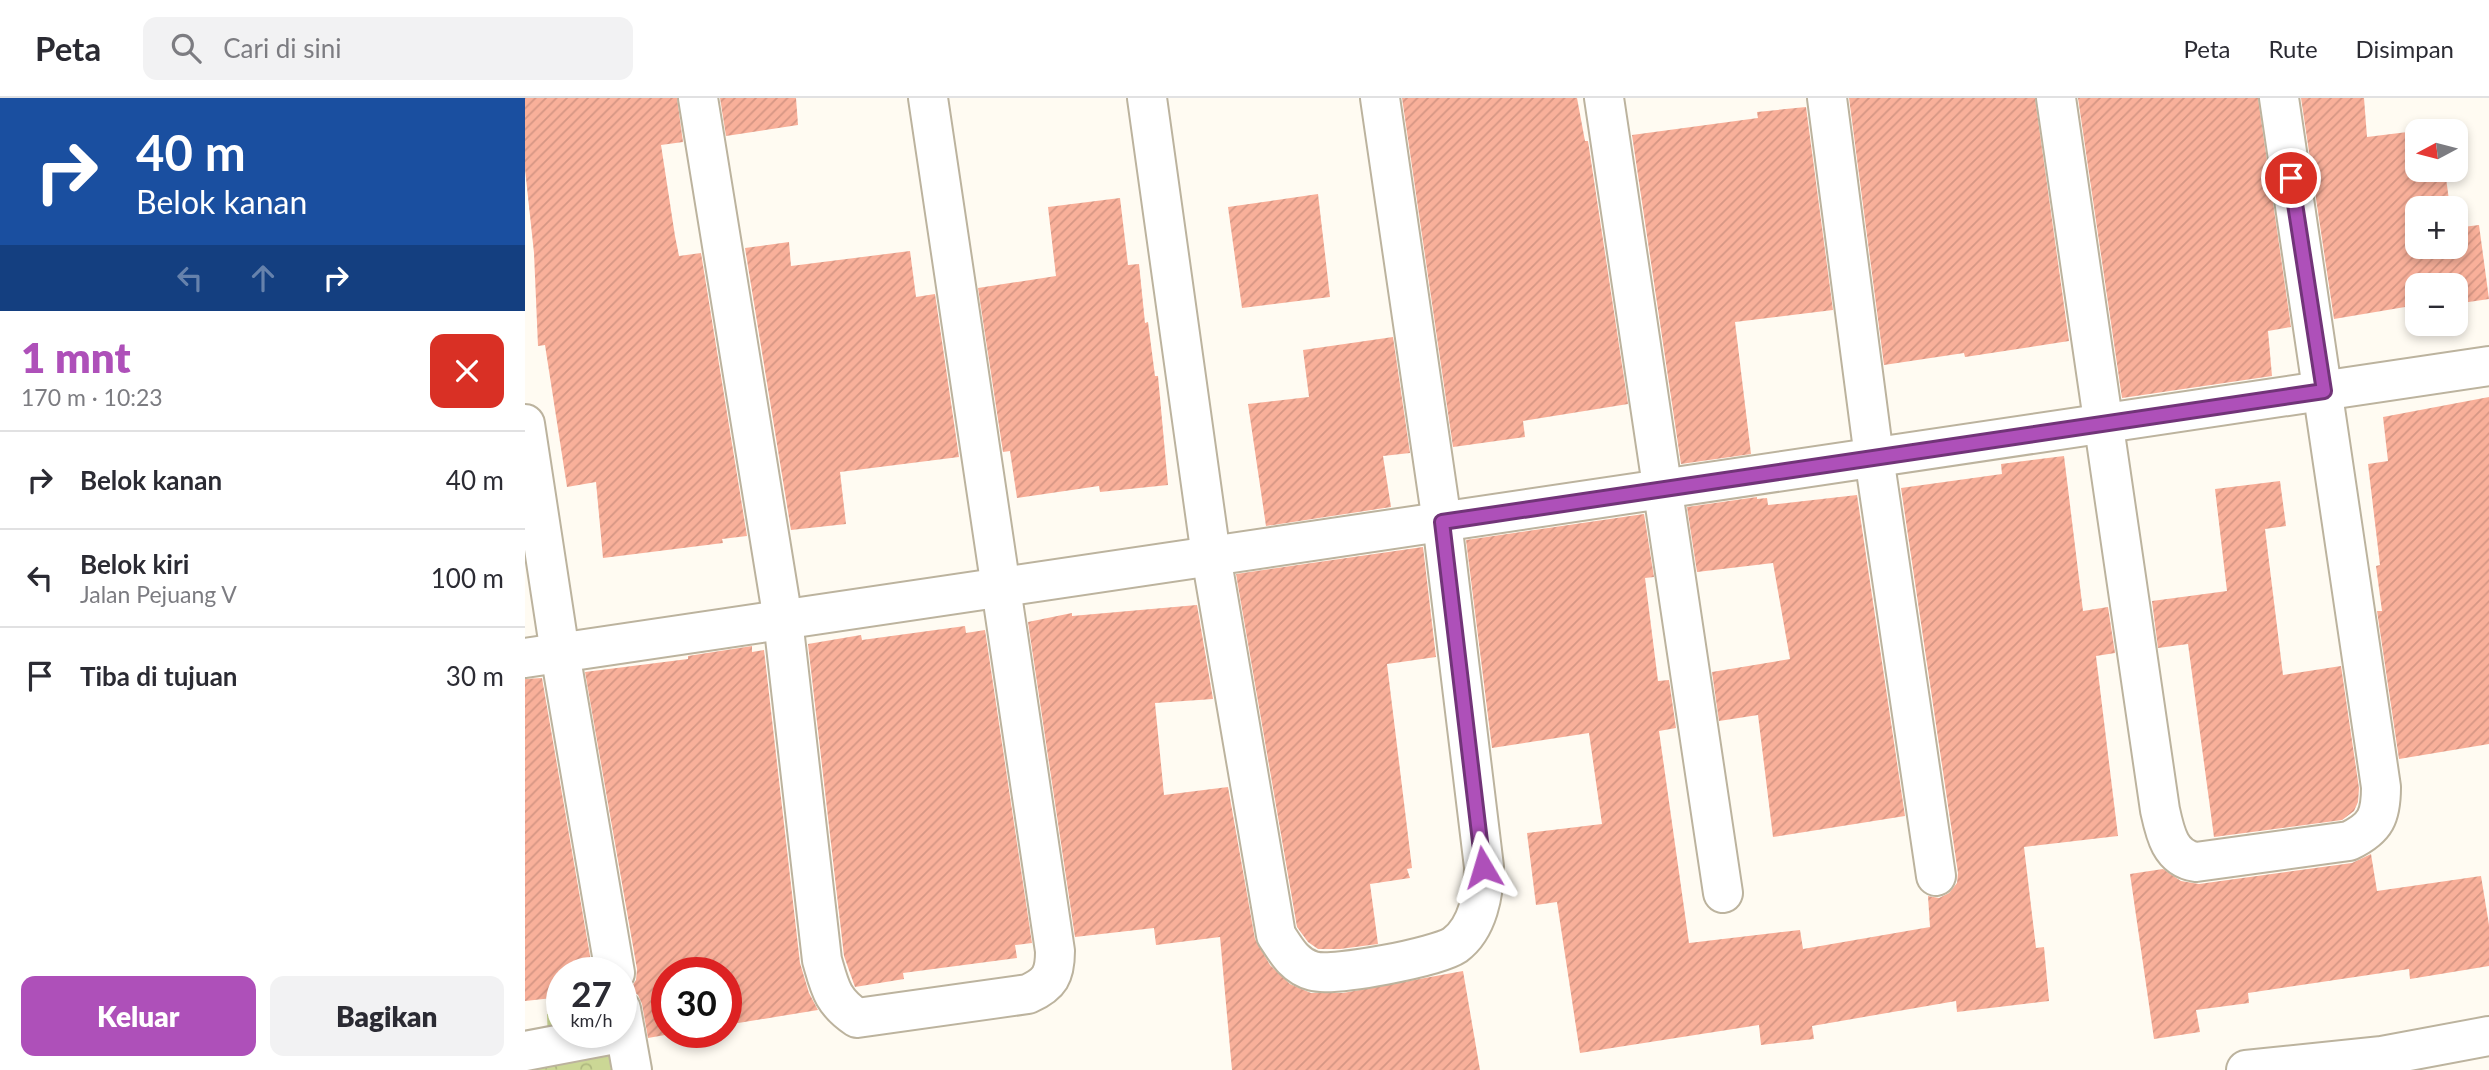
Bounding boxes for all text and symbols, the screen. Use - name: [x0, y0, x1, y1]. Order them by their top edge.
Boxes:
- search box: [143, 17, 633, 80]
- text: Peta: [35, 28, 101, 68]
- icon: search: [167, 29, 205, 67]
- text: Cari di sini: [223, 32, 342, 64]
- text: Peta: [2184, 34, 2230, 63]
- text: Rute: [2268, 34, 2318, 63]
- text: Disimpan: [2356, 34, 2454, 63]
- north arrow: [2405, 119, 2467, 182]
- map controls: [2405, 119, 2468, 336]
- text: 40 m: [136, 123, 246, 181]
- icon: right: [21, 126, 112, 217]
- pin: [2261, 148, 2321, 208]
- icon: arrive: [2272, 159, 2310, 197]
- text: Belok kanan: [136, 182, 307, 221]
- button: +: [2405, 196, 2468, 259]
- icon: left: [171, 259, 209, 297]
- icon: ahead: [244, 259, 282, 297]
- icon: right: [317, 259, 355, 297]
- button: −: [2405, 273, 2468, 336]
- text: 1 mnt: [21, 332, 131, 382]
- button: close: [430, 334, 504, 408]
- text: 170 m · 10:23: [21, 383, 163, 411]
- icon: right: [21, 461, 59, 499]
- text: Belok kanan: [80, 464, 222, 496]
- text: 40 m: [446, 464, 504, 496]
- text: Belok kiri: [80, 548, 189, 580]
- icon: left: [21, 559, 59, 597]
- text: 100 m: [431, 562, 504, 594]
- text: Jalan Pejuang V: [80, 580, 237, 608]
- icon: arrive: [21, 657, 59, 695]
- text: Tiba di tujuan: [80, 660, 238, 692]
- text: 30 m: [446, 660, 504, 692]
- position arrow: [1446, 830, 1520, 904]
- speed limit sign: 30: [651, 957, 742, 1048]
- text: 27: [571, 972, 612, 1014]
- button: Keluar: [21, 976, 256, 1056]
- button: Bagikan: [270, 976, 504, 1056]
- text: km/h: [570, 1009, 613, 1031]

